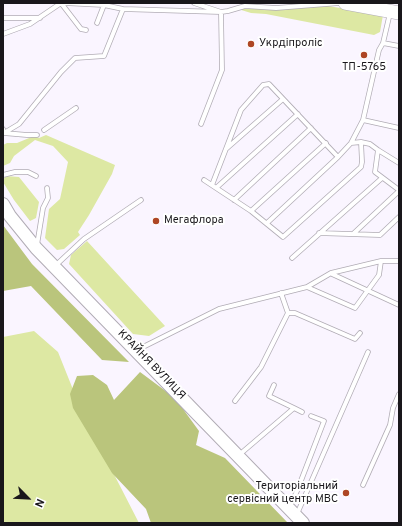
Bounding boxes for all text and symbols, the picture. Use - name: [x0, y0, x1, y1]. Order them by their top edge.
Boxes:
- place label: Укрдіпроліс: [259, 37, 322, 51]
- marker: Укрдіпроліс: [246, 39, 256, 49]
- marker: ТП-5765: [359, 50, 369, 60]
- place label: ТП-5765: [342, 61, 386, 75]
- place label: Мегафлора: [164, 214, 224, 228]
- marker: Мегафлора: [151, 216, 161, 226]
- street label: КРАЙНЯ ВУЛИЦЯ: [114, 327, 188, 403]
- north arrow: [8, 478, 48, 518]
- place label: Територіальний сервісний центр МВС: [227, 480, 338, 506]
- marker: Територіальний сервісний центр МВС: [341, 488, 351, 498]
- text: N: [31, 496, 47, 509]

